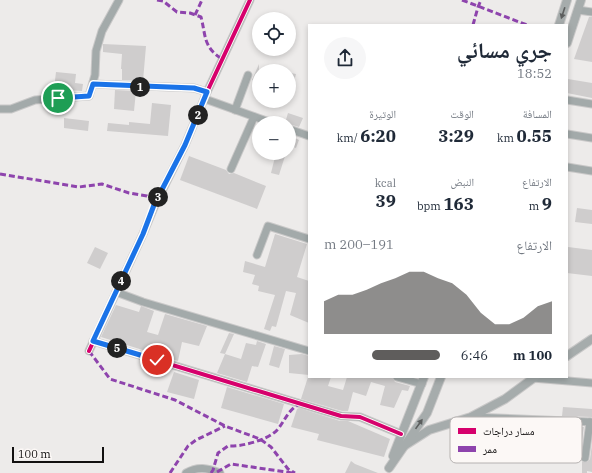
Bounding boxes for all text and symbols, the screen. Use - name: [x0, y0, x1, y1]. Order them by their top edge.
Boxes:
- one-way arrow: [560, 7, 566, 19]
- map controls: [252, 12, 296, 160]
- button: locate: [252, 12, 296, 56]
- text: جري مسائي: [457, 35, 552, 64]
- button: share: [324, 37, 366, 79]
- button: +: [252, 64, 296, 108]
- text: 18:52: [517, 65, 552, 82]
- pin: 1: [130, 77, 150, 97]
- text: 1: [137, 80, 143, 94]
- pin: [41, 81, 75, 115]
- icon: arrive: [47, 87, 69, 109]
- pin: 2: [188, 105, 208, 125]
- text: الوتيرة: [369, 107, 396, 121]
- text: الوقت: [450, 107, 474, 121]
- text: المسافة: [523, 107, 552, 121]
- text: 2: [195, 108, 201, 122]
- button: −: [252, 116, 296, 160]
- text: 6:20: [360, 125, 396, 147]
- text: 3:29: [438, 125, 474, 147]
- text: 0.55: [517, 125, 552, 147]
- text: /km: [337, 131, 360, 145]
- text: km: [497, 131, 517, 145]
- text: النبض: [451, 175, 474, 189]
- text: الارتفاع: [522, 175, 552, 189]
- text: kcal: [375, 176, 396, 190]
- pin: 3: [148, 187, 168, 207]
- text: 3: [155, 190, 161, 204]
- text: 39: [376, 190, 396, 212]
- text: 163: [443, 193, 474, 215]
- text: 9: [542, 193, 552, 215]
- text: bpm: [417, 199, 443, 213]
- text: m: [529, 199, 542, 213]
- text: 191–200 m: [324, 236, 394, 253]
- text: الارتفاع: [517, 237, 552, 254]
- pin: 4: [111, 271, 131, 291]
- text: 4: [118, 274, 124, 288]
- pin: 5: [107, 338, 127, 358]
- text: 5: [114, 341, 120, 355]
- pin: [140, 343, 174, 377]
- text: 6:46: [461, 347, 488, 364]
- text: 100 m: [513, 347, 552, 364]
- icon: check: [146, 349, 168, 371]
- legend: [450, 417, 582, 463]
- one-way arrow: [415, 419, 423, 430]
- text: مسار دراجات: [483, 424, 535, 438]
- text: ممر: [482, 442, 497, 456]
- scale bar: [12, 445, 104, 464]
- text: 100 m: [18, 447, 51, 461]

